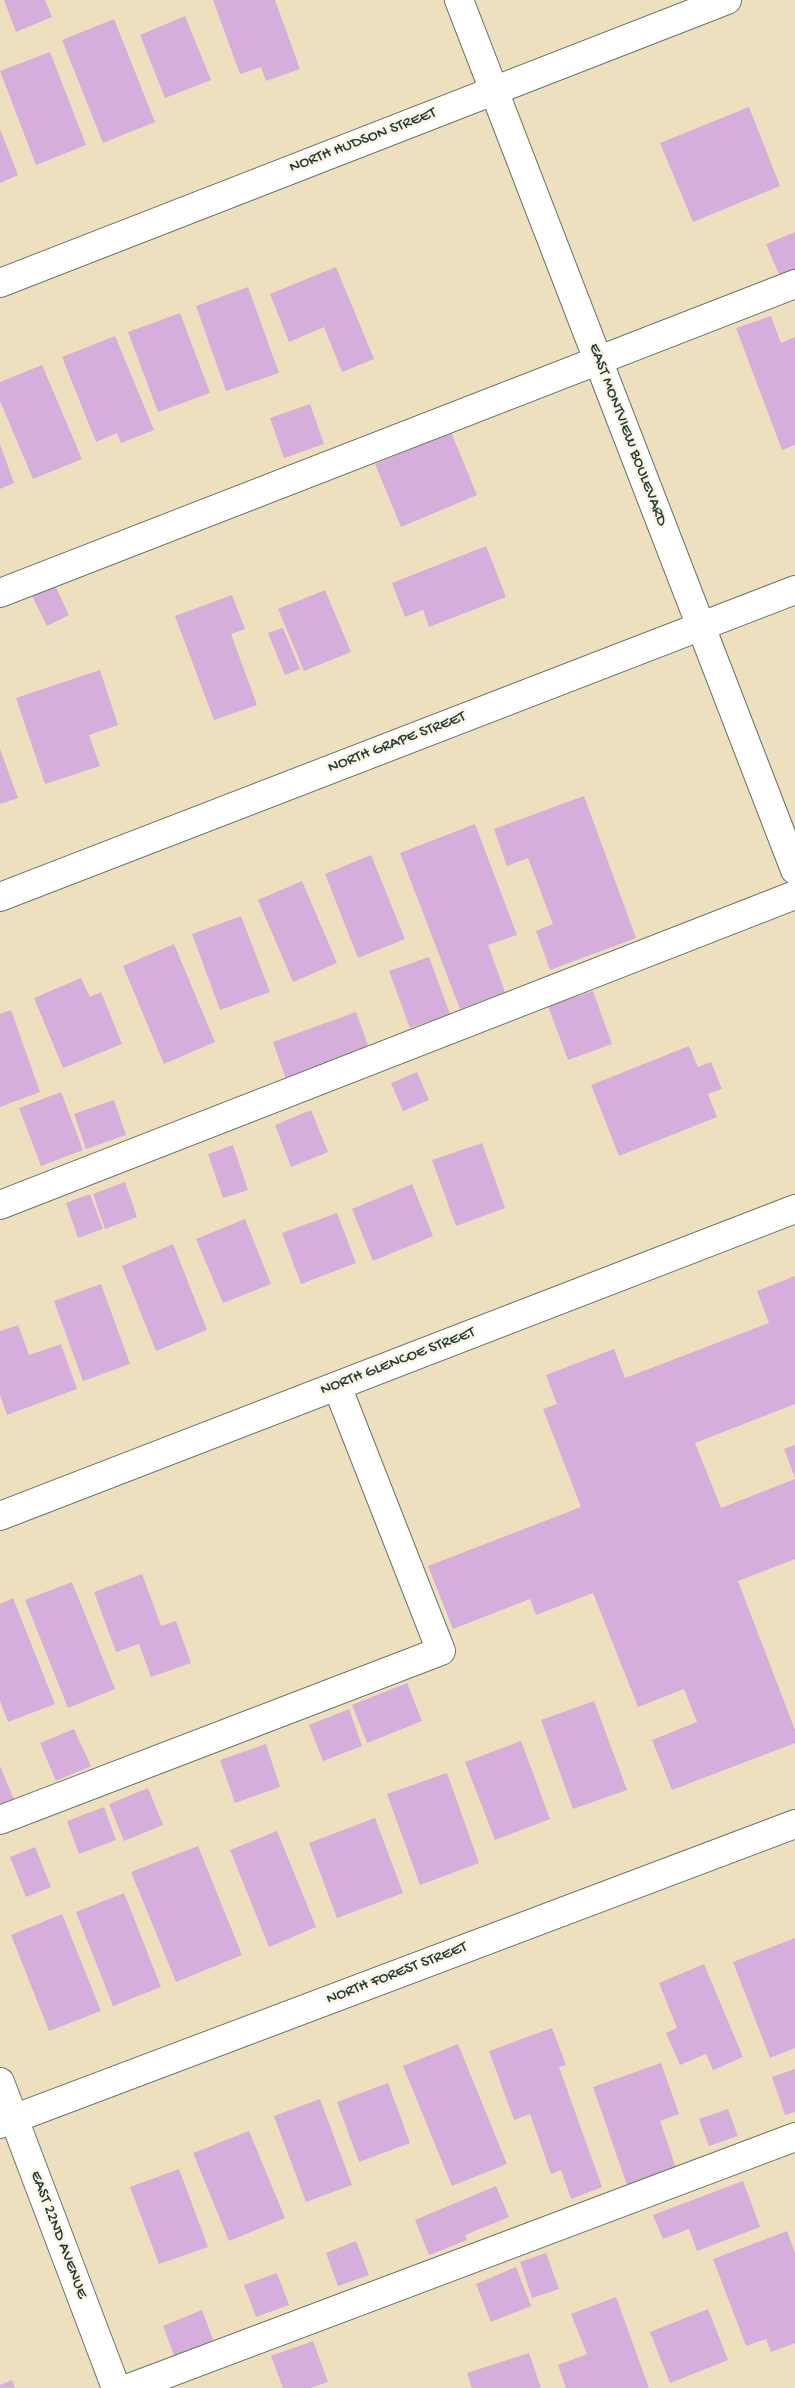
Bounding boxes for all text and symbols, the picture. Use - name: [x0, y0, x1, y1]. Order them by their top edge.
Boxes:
- street label: NORTH HUDSON STREET: [287, 104, 439, 178]
- street label: EAST MONTVIEW BOULEVARD: [583, 341, 671, 529]
- street label: NORTH GRAPE STREET: [325, 708, 469, 778]
- street label: NORTH GLENCOE STREET: [318, 1324, 478, 1400]
- street label: NORTH FOREST STREET: [324, 1938, 470, 2010]
- street label: EAST 22ND AVENUE: [25, 2169, 91, 2301]

